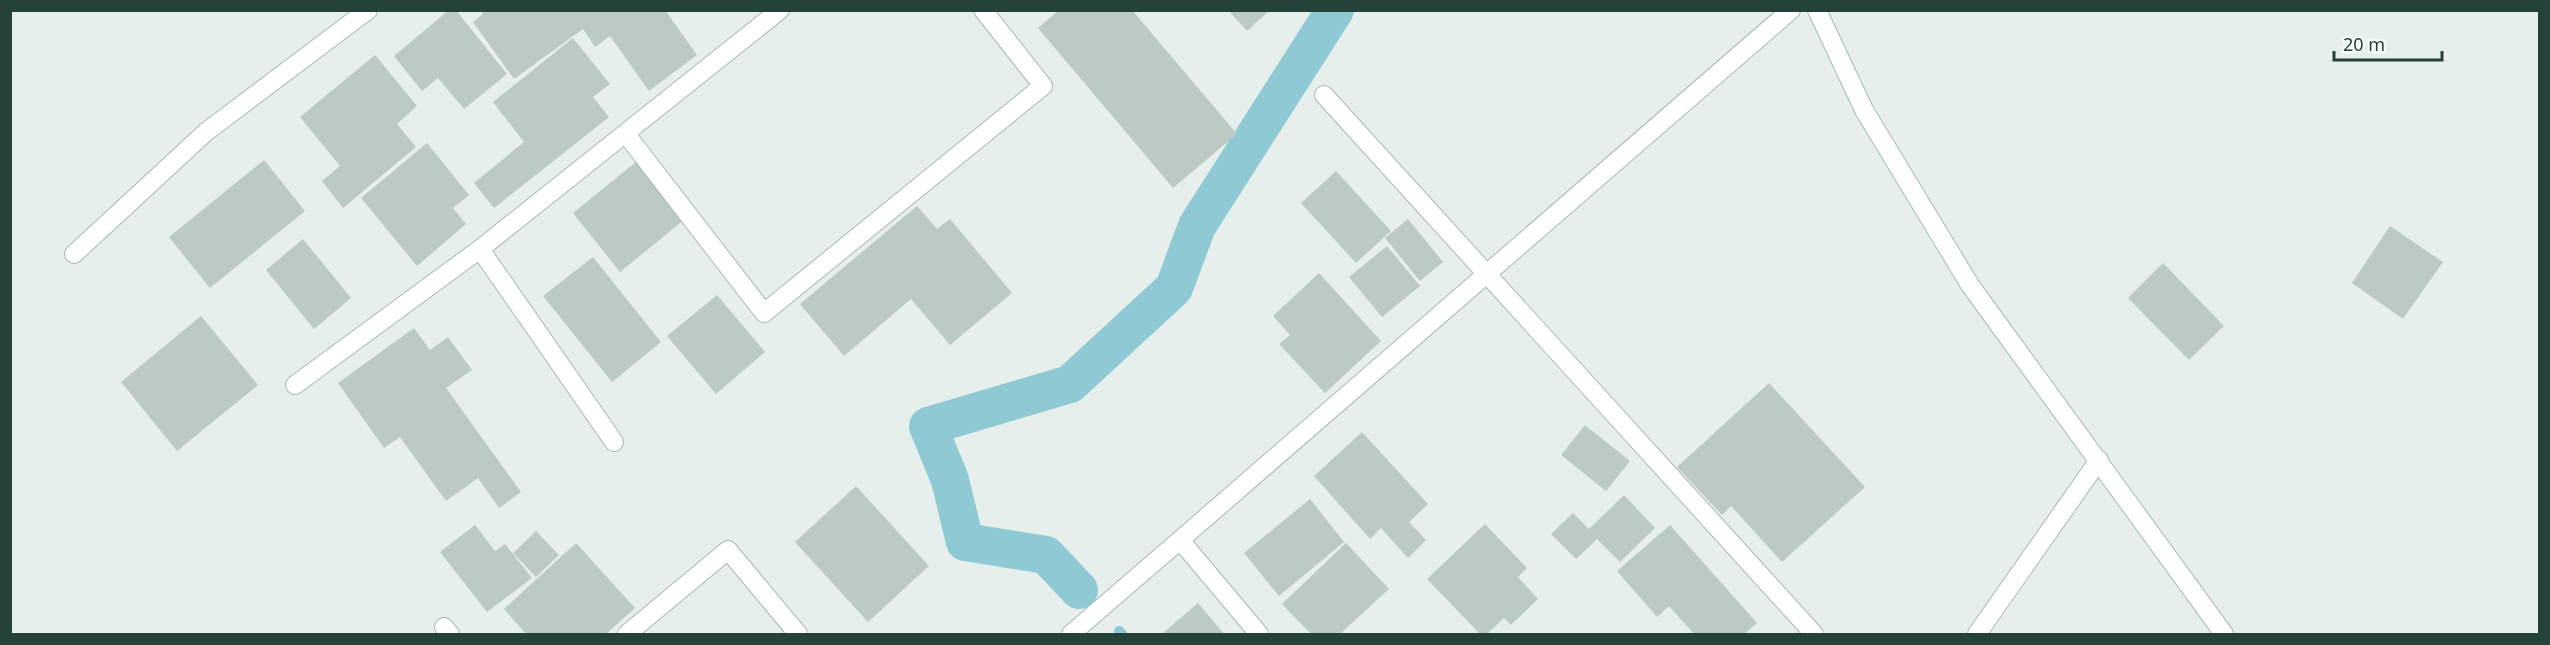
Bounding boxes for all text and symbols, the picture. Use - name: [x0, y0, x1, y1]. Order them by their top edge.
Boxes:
- scale bar: [2334, 24, 2442, 62]
- text: 20 m: [2343, 32, 2385, 56]

